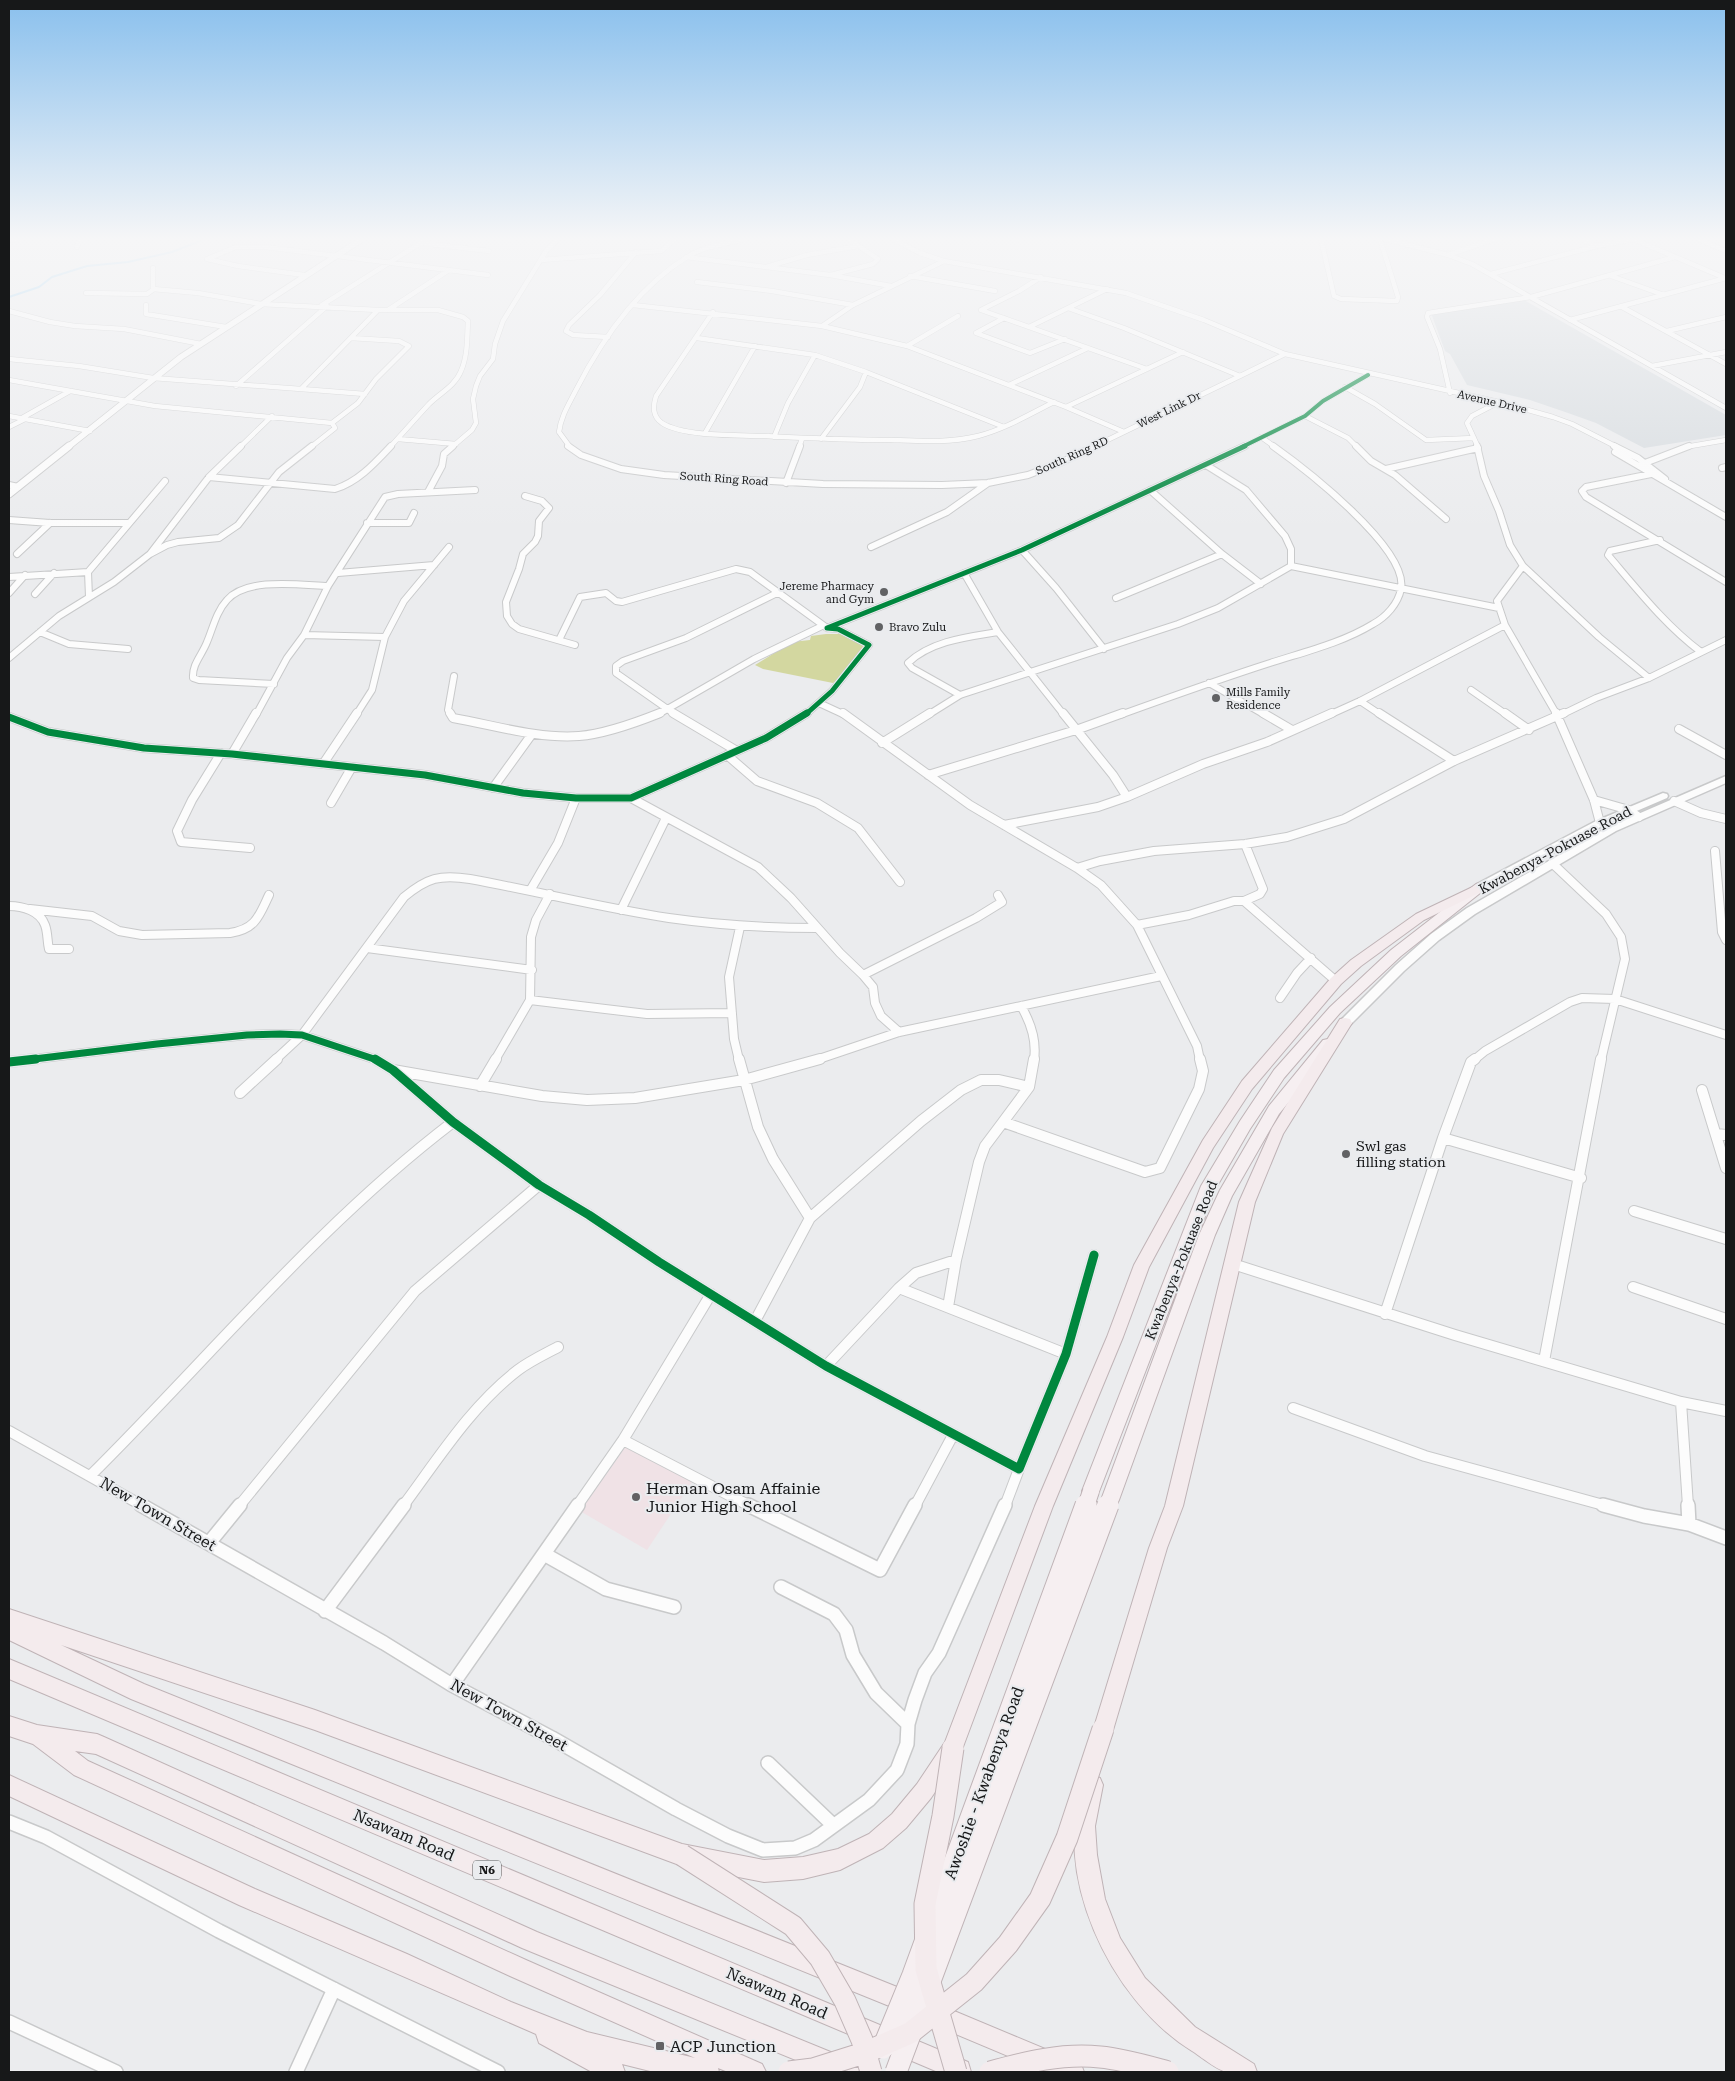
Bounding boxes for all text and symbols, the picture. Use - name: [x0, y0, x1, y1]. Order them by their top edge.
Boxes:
- street label: Avenue Drive: [1456, 388, 1528, 416]
- street label: West Link Dr: [1135, 389, 1203, 431]
- street label: South Ring RD: [1034, 434, 1110, 478]
- street label: South Ring Road: [679, 469, 769, 489]
- place label: Jereme Pharmacy and Gym: [779, 580, 874, 606]
- marker: Jereme Pharmacy and Gym: [878, 586, 890, 598]
- marker: Bravo Zulu: [873, 621, 885, 633]
- place label: Bravo Zulu: [889, 621, 946, 634]
- place label: Mills Family Residence: [1226, 686, 1291, 712]
- marker: Mills Family Residence: [1210, 692, 1222, 704]
- street label: Kwabenya-Pokuase Road: [1476, 803, 1634, 897]
- place label: Swl gas filling station: [1356, 1138, 1446, 1170]
- marker: Swl gas filling station: [1340, 1148, 1352, 1160]
- street label: Kwabenya-Pokuase Road: [1142, 1178, 1220, 1342]
- street label: New Town Street: [96, 1473, 220, 1555]
- place label: Herman Osam Affainie Junior High School: [646, 1479, 820, 1516]
- marker: Herman Osam Affainie Junior High School: [630, 1491, 642, 1503]
- street label: New Town Street: [447, 1675, 571, 1755]
- street label: Awoshie - Kwabenya Road: [940, 1684, 1028, 1882]
- street label: Nsawam Road: [350, 1805, 458, 1865]
- road number: N6: [473, 1860, 501, 1880]
- street label: Nsawam Road: [723, 1963, 831, 2023]
- place label: ACP Junction: [670, 2037, 776, 2056]
- marker: ACP Junction: [654, 2040, 666, 2052]

